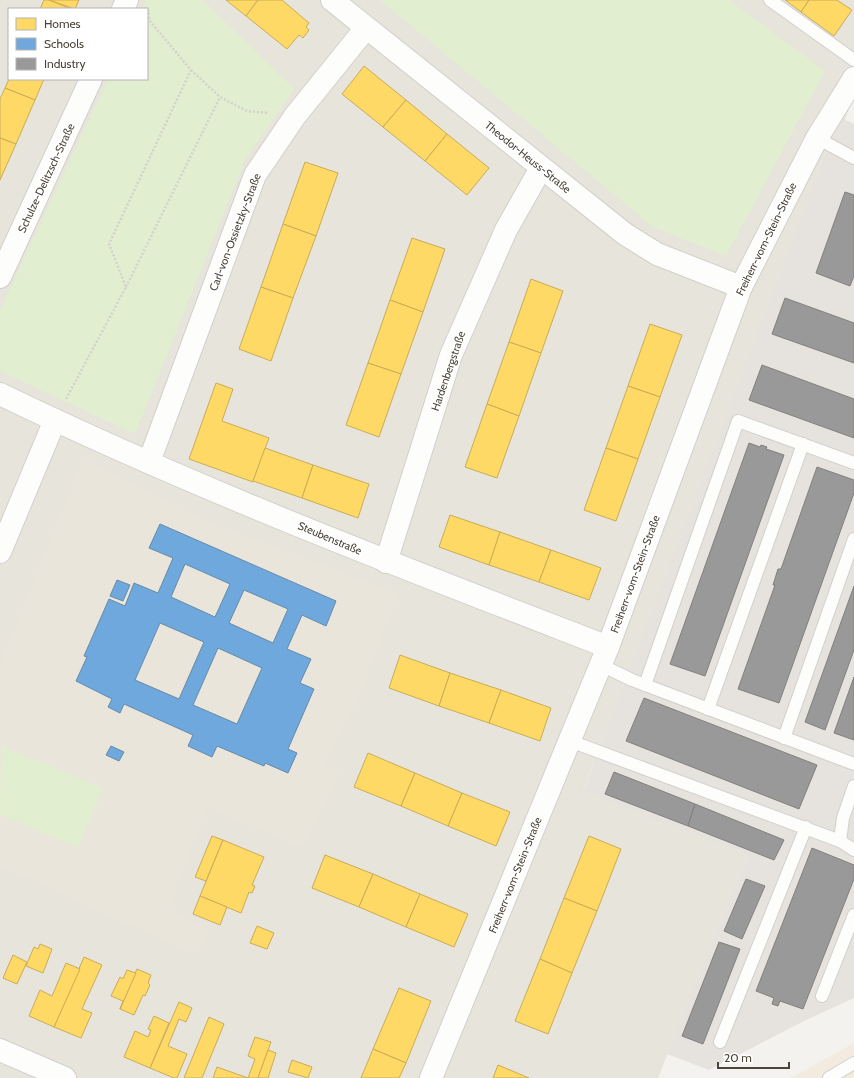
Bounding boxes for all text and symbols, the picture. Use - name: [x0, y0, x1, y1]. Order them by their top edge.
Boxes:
- legend: [8, 8, 148, 80]
- text: Homes: [44, 16, 81, 31]
- text: Schools: [44, 36, 84, 51]
- text: Industry: [44, 56, 85, 71]
- street label: Theodor-Heuss-Straße: [482, 118, 574, 196]
- street label: Schulze-Delitzsch-Straße: [14, 121, 78, 235]
- street label: Carl-von-Ossietzky-Straße: [206, 171, 264, 293]
- street label: Freiherr-vom-Stein-Straße: [732, 180, 800, 298]
- street label: Hardenbergstraße: [428, 329, 468, 413]
- street label: Freiherr-vom-Stein-Straße: [607, 513, 663, 635]
- street label: Steubenstraße: [296, 518, 364, 558]
- street label: Freiherr-vom-Stein-Straße: [485, 814, 545, 935]
- scale bar: [718, 1044, 789, 1070]
- text: 20 m: [724, 1050, 752, 1065]

